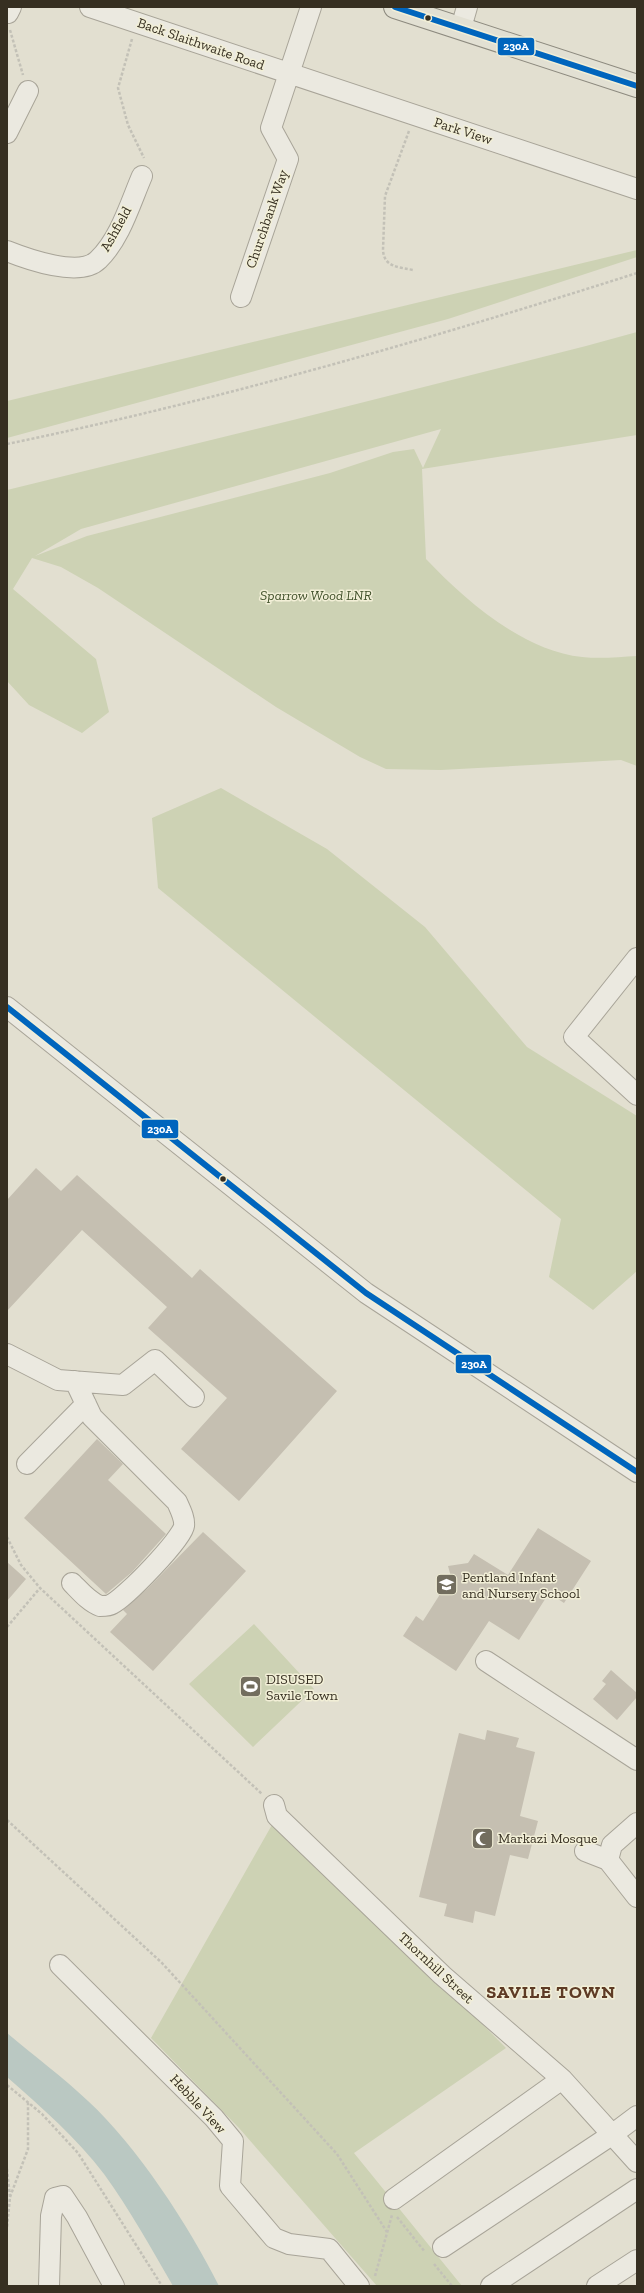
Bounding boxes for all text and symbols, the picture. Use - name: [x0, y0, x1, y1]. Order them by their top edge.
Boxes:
- unlabelled marker: [423, 13, 433, 23]
- street label: Back Slaithwaite Road: [135, 14, 267, 74]
- line badge: 230A: [497, 37, 535, 56]
- text: 230A: [503, 40, 529, 53]
- street label: Park View: [432, 114, 495, 148]
- street label: Churchbank Way: [242, 167, 292, 271]
- street label: Ashfield: [97, 203, 135, 255]
- park label: Sparrow Wood LNR: [260, 587, 372, 604]
- line badge: 230A: [141, 1119, 179, 1139]
- text: 230A: [147, 1123, 173, 1136]
- unlabelled marker: [218, 1174, 228, 1184]
- line badge: 230A: [455, 1354, 492, 1374]
- text: 230A: [461, 1358, 487, 1371]
- place label: Pentland Infant and Nursery School: [462, 1569, 580, 1602]
- school or university icon: Pentland Infant and Nursery School: [433, 1572, 459, 1598]
- place label: DISUSED Savile Town: [266, 1671, 338, 1704]
- sports icon: DISUSED Savile Town: [238, 1674, 264, 1700]
- mosque icon: Markazi Mosque: [470, 1825, 496, 1851]
- place label: Markazi Mosque: [498, 1830, 598, 1847]
- street label: Thornhill Street: [395, 1929, 478, 2008]
- district label: SAVILE TOWN: [486, 1981, 616, 2003]
- street label: Hebble View: [166, 2071, 230, 2137]

